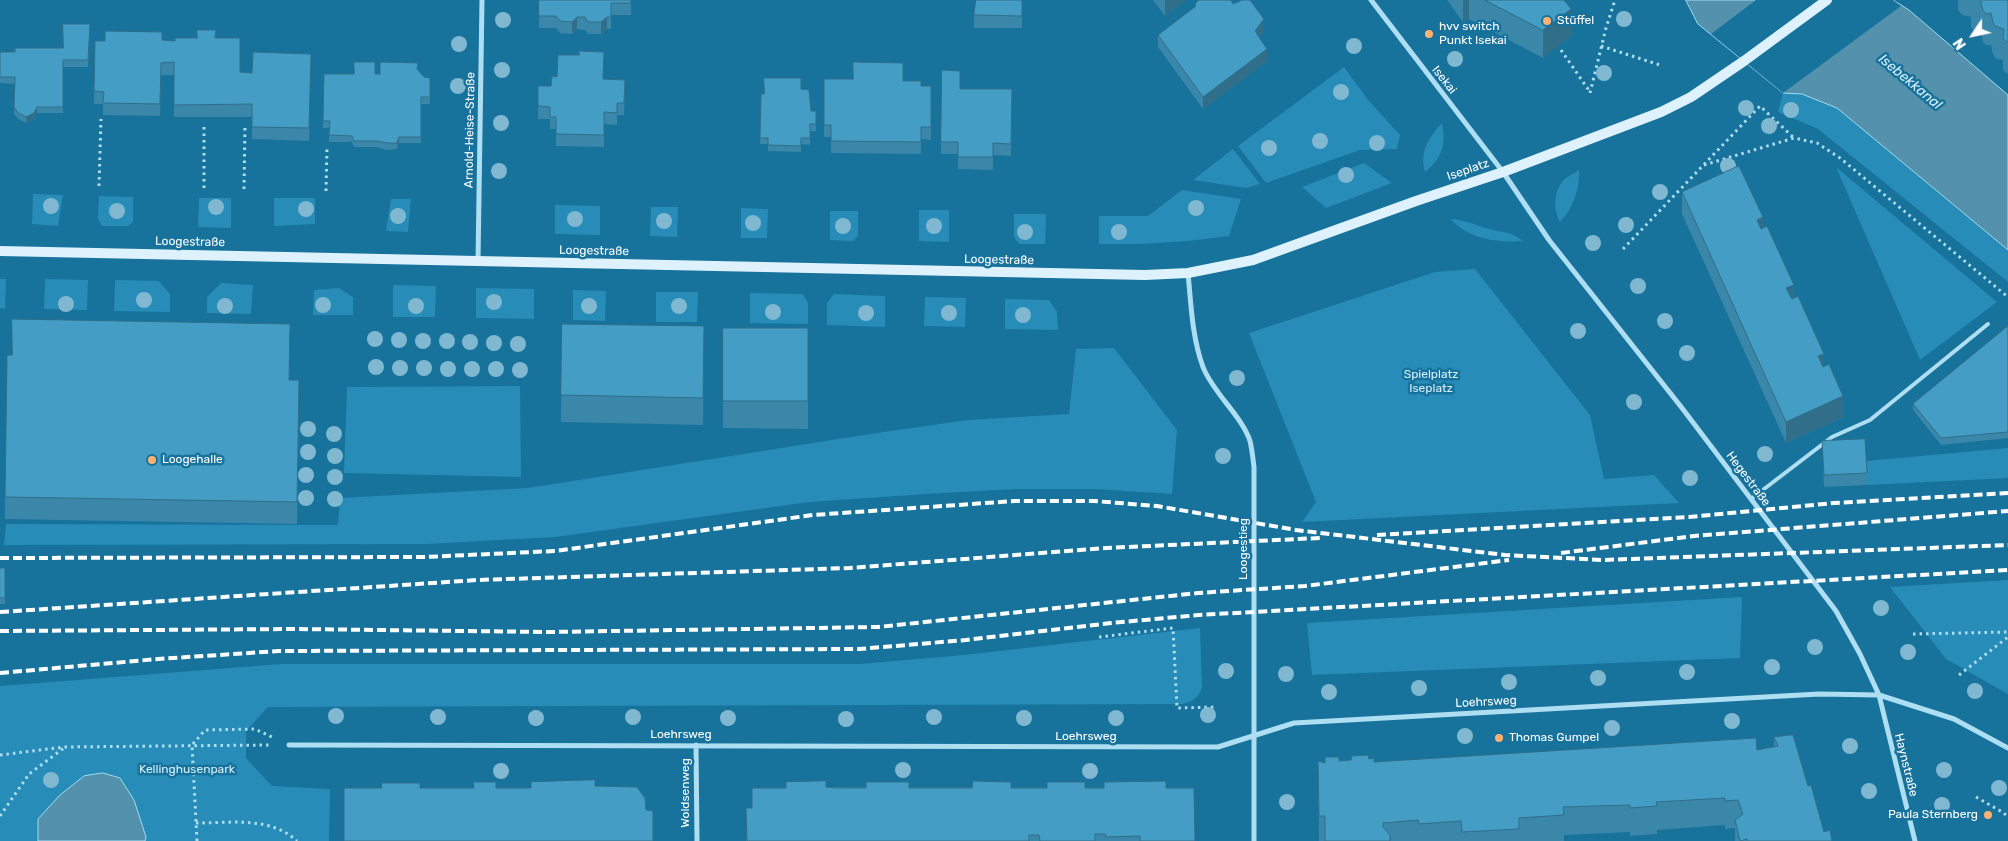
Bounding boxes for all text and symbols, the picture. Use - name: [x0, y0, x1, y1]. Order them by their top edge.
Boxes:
- north arrow: [1948, 10, 1998, 60]
- place label: Stüffel: [1557, 14, 1594, 28]
- marker: Stüffel: [1541, 15, 1553, 27]
- place label: hvv switch Punkt Isekai: [1439, 20, 1507, 48]
- marker: hvv switch Punkt Isekai: [1423, 28, 1435, 40]
- text: N: [1950, 35, 1970, 53]
- water label: Isebekkanal: [1875, 51, 1945, 113]
- street label: Isekai: [1429, 63, 1459, 97]
- street label: Arnold-Heise-Straße: [462, 72, 478, 188]
- street label: Iseplatz: [1445, 156, 1491, 184]
- street label: Loogestraße: [155, 234, 225, 250]
- street label: Loogestraße: [559, 243, 629, 259]
- street label: Loogestraße: [964, 252, 1034, 268]
- park label: Spielplatz Iseplatz: [1404, 368, 1458, 396]
- street label: Hegestraße: [1723, 449, 1773, 509]
- place label: Loogehalle: [162, 453, 223, 467]
- marker: Loogehalle: [146, 454, 158, 466]
- street label: Loogestieg: [1237, 518, 1251, 580]
- street label: Loehrsweg: [1455, 693, 1517, 711]
- street label: Loehrsweg: [650, 728, 712, 742]
- street label: Loehrsweg: [1055, 730, 1117, 744]
- place label: Thomas Gumpel: [1509, 731, 1599, 745]
- marker: Thomas Gumpel: [1493, 732, 1505, 744]
- street label: Haynstraße: [1891, 732, 1921, 798]
- street label: Woldsenweg: [679, 758, 693, 828]
- park label: Kellinghusenpark: [139, 763, 235, 777]
- place label: Paula Sternberg: [1888, 808, 1978, 822]
- marker: Paula Sternberg: [1982, 809, 1994, 821]

